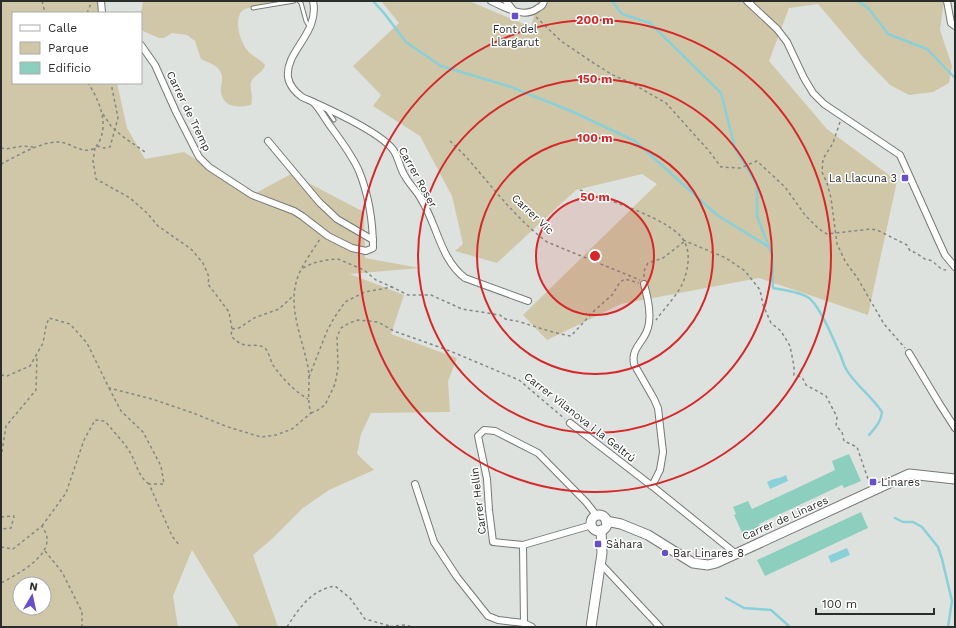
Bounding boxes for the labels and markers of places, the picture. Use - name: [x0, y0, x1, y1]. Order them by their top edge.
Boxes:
- marker: Font del Llargarut: [510, 11, 520, 21]
- place label: Font del Llargarut: [491, 23, 540, 49]
- place label: La Llacuna 3: [829, 172, 897, 185]
- marker: La Llacuna 3: [900, 173, 910, 183]
- centre of rings: [588, 249, 602, 263]
- place label: Linares: [881, 476, 920, 489]
- marker: Linares: [868, 477, 878, 487]
- place label: Sàhara: [606, 538, 643, 551]
- marker: Sàhara: [593, 539, 603, 549]
- place label: Bar Linares 8: [673, 547, 744, 560]
- marker: Bar Linares 8: [660, 548, 670, 558]

